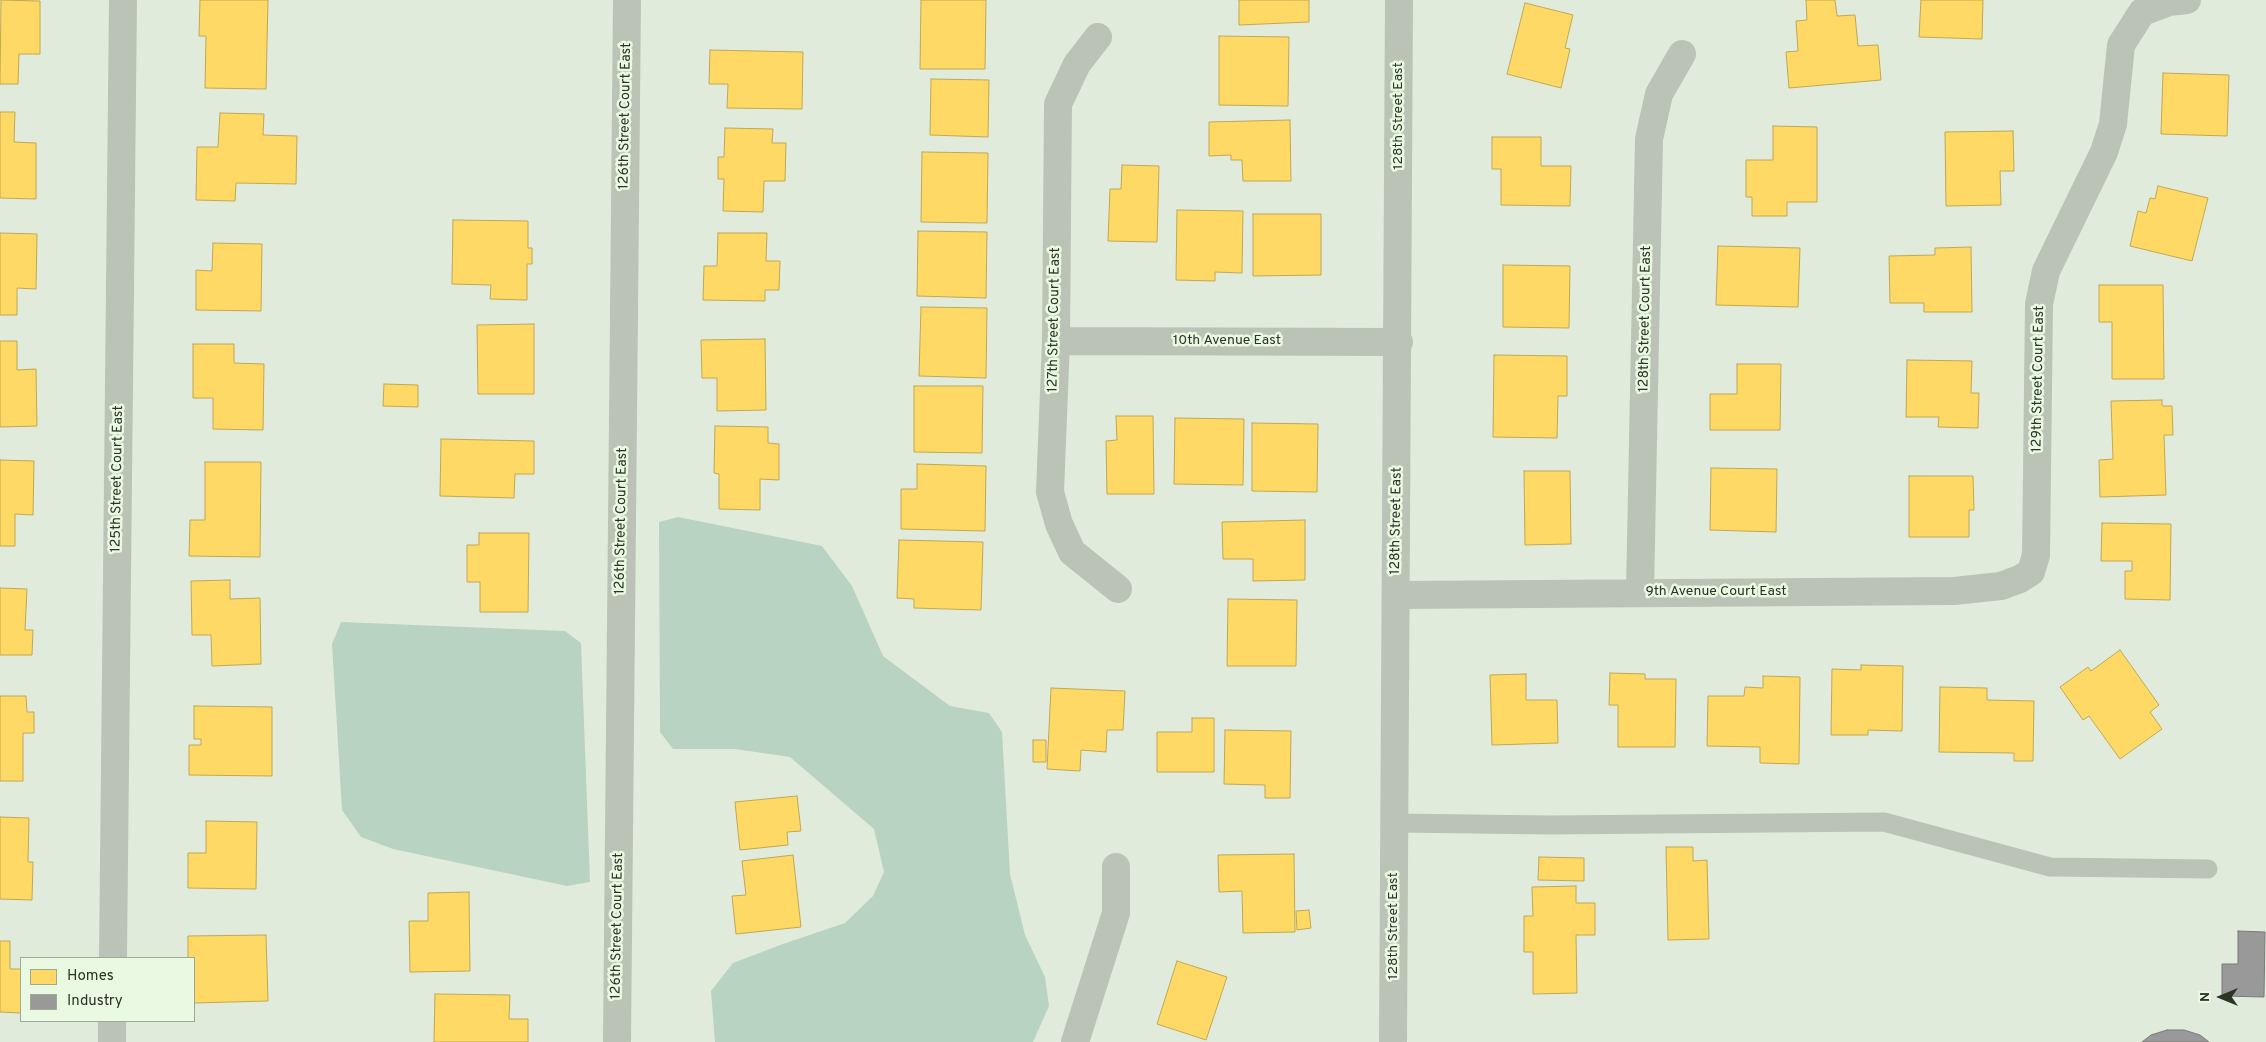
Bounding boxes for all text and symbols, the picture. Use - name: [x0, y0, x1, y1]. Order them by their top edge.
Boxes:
- street label: 126th Street Court East: [616, 43, 636, 189]
- street label: 128th Street East: [1391, 62, 1407, 170]
- street label: 128th Street Court East: [1636, 246, 1656, 392]
- street label: 127th Street Court East: [1045, 247, 1065, 393]
- street label: 129th Street Court East: [2029, 306, 2049, 452]
- street label: 10th Avenue East: [1173, 333, 1281, 349]
- street label: 125th Street Court East: [108, 405, 128, 553]
- street label: 126th Street Court East: [612, 448, 632, 594]
- street label: 128th Street East: [1388, 467, 1406, 575]
- street label: 9th Avenue Court East: [1645, 584, 1787, 600]
- street label: 126th Street Court East: [608, 853, 628, 999]
- street label: 128th Street East: [1386, 872, 1402, 980]
- legend: [20, 957, 195, 1022]
- text: Homes: [67, 967, 114, 986]
- north arrow: [2196, 972, 2246, 1022]
- text: Industry: [67, 992, 123, 1011]
- text: N: [2197, 992, 2214, 1002]

